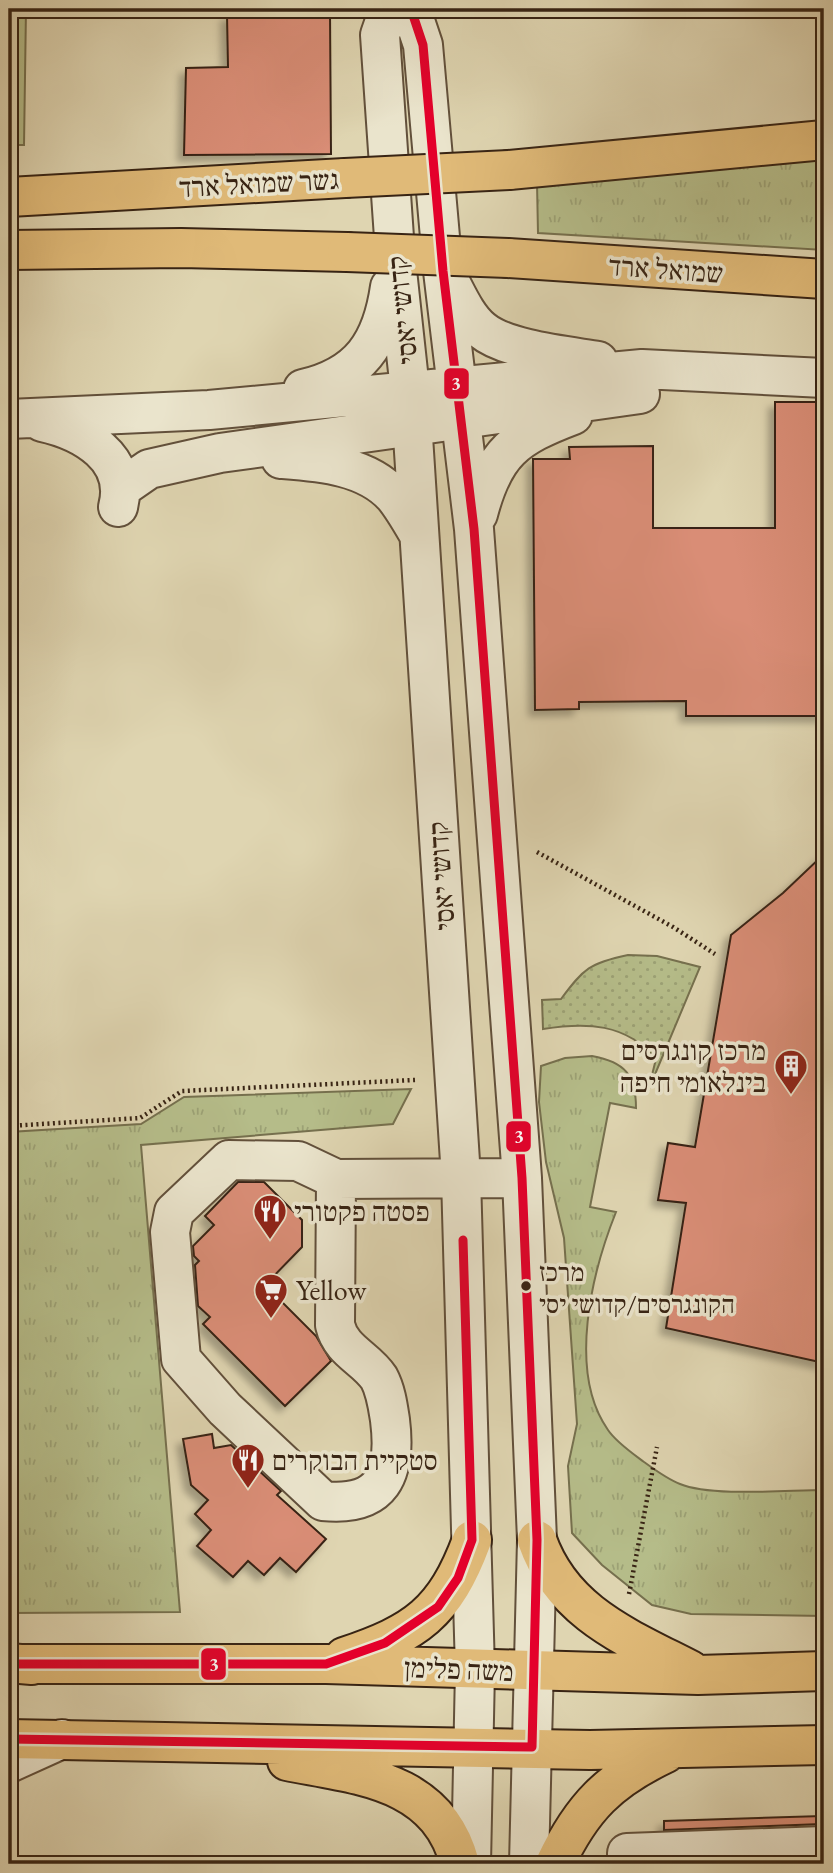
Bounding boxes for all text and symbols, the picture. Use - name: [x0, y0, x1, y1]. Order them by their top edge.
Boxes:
- street label: גשר שמואל ארד: [178, 161, 340, 205]
- street label: שמואל ארד: [607, 247, 725, 291]
- street label: קדושי יאסי: [378, 254, 426, 366]
- line badge: 3: [443, 367, 470, 400]
- text: 3: [451, 371, 461, 396]
- street label: קדושי יאסי: [419, 820, 463, 932]
- place label: מרכז קונגרסים בינלאומי חיפה: [619, 1032, 766, 1100]
- building icon: מרכז קונגרסים בינלאומי חיפה: [772, 1047, 810, 1096]
- line badge: 3: [505, 1120, 532, 1153]
- text: 3: [514, 1124, 524, 1149]
- restaurant icon: פסטה פקטורי: [251, 1192, 289, 1241]
- place label: פסטה פקטורי: [294, 1193, 430, 1229]
- place label: מרכז הקונגרסים/קדושי יסי: [539, 1255, 735, 1321]
- supermarket icon: Yellow: [252, 1271, 290, 1320]
- place label: Yellow: [296, 1272, 367, 1308]
- marker: מרכז הקונגרסים/קדושי יסי: [519, 1279, 533, 1293]
- restaurant icon: סטקיית הבוקרים: [229, 1441, 267, 1490]
- place label: סטקיית הבוקרים: [272, 1442, 438, 1478]
- line badge: 3: [200, 1647, 227, 1681]
- street label: משה פלימן: [404, 1649, 514, 1689]
- text: 3: [209, 1652, 219, 1677]

